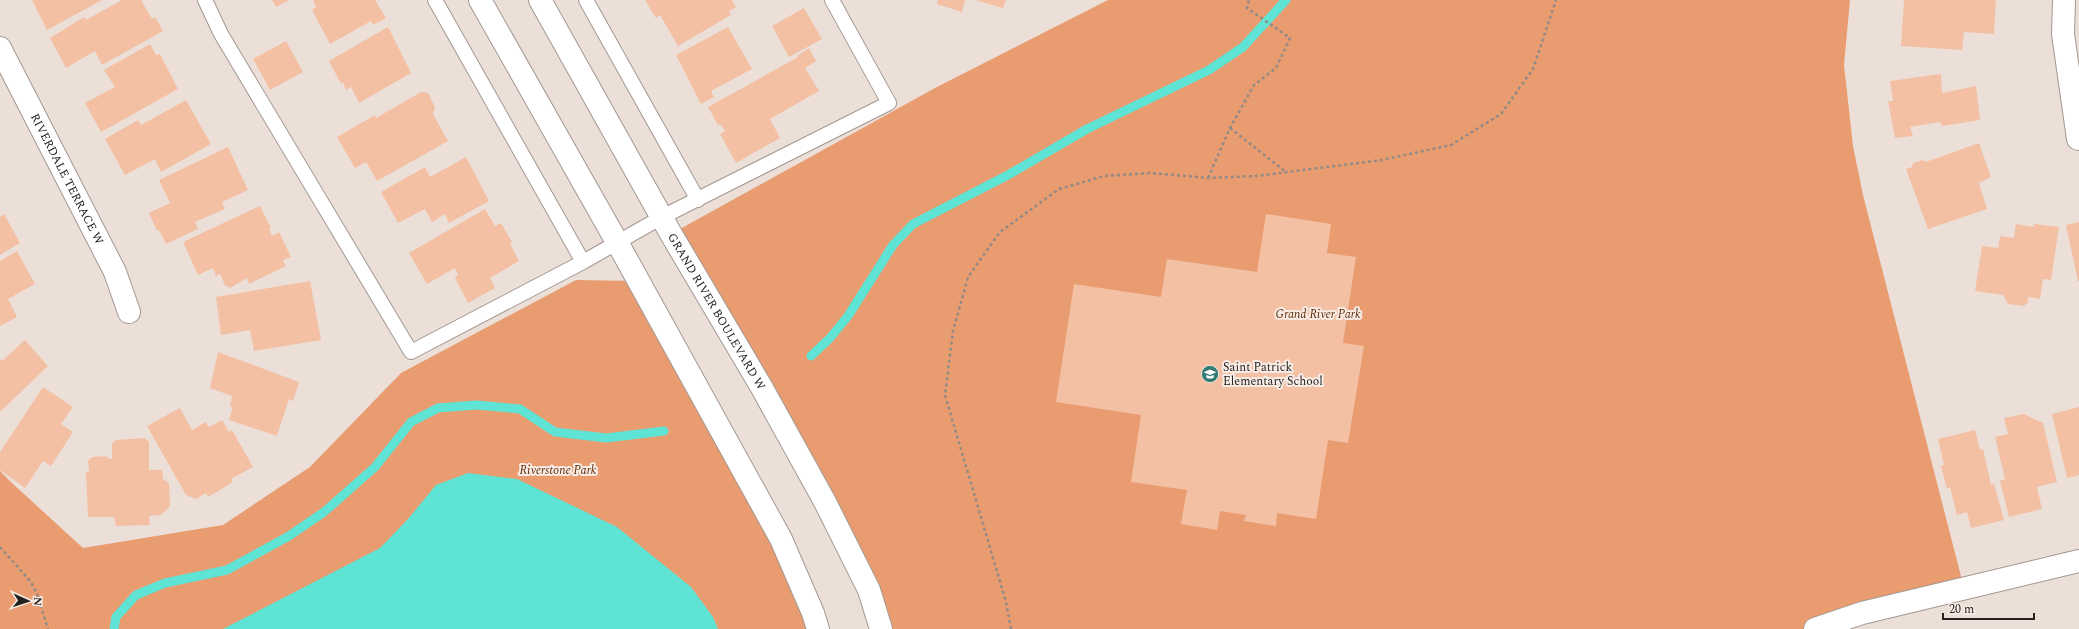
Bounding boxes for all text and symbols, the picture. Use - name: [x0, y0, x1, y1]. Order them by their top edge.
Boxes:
- street label: RIVERDALE TERRACE W: [25, 110, 109, 248]
- street label: GRAND RIVER BOULEVARD W: [663, 229, 771, 394]
- park label: Grand River Park: [1275, 305, 1361, 324]
- place label: Saint Patrick Elementary School: [1223, 358, 1323, 391]
- school or university icon: Saint Patrick Elementary School: [1200, 364, 1220, 384]
- park label: Riverstone Park: [520, 461, 597, 480]
- north arrow: [8, 581, 48, 621]
- scale bar: [1943, 595, 2034, 621]
- text: N: [29, 597, 46, 606]
- text: 20 m: [1949, 600, 1974, 619]

